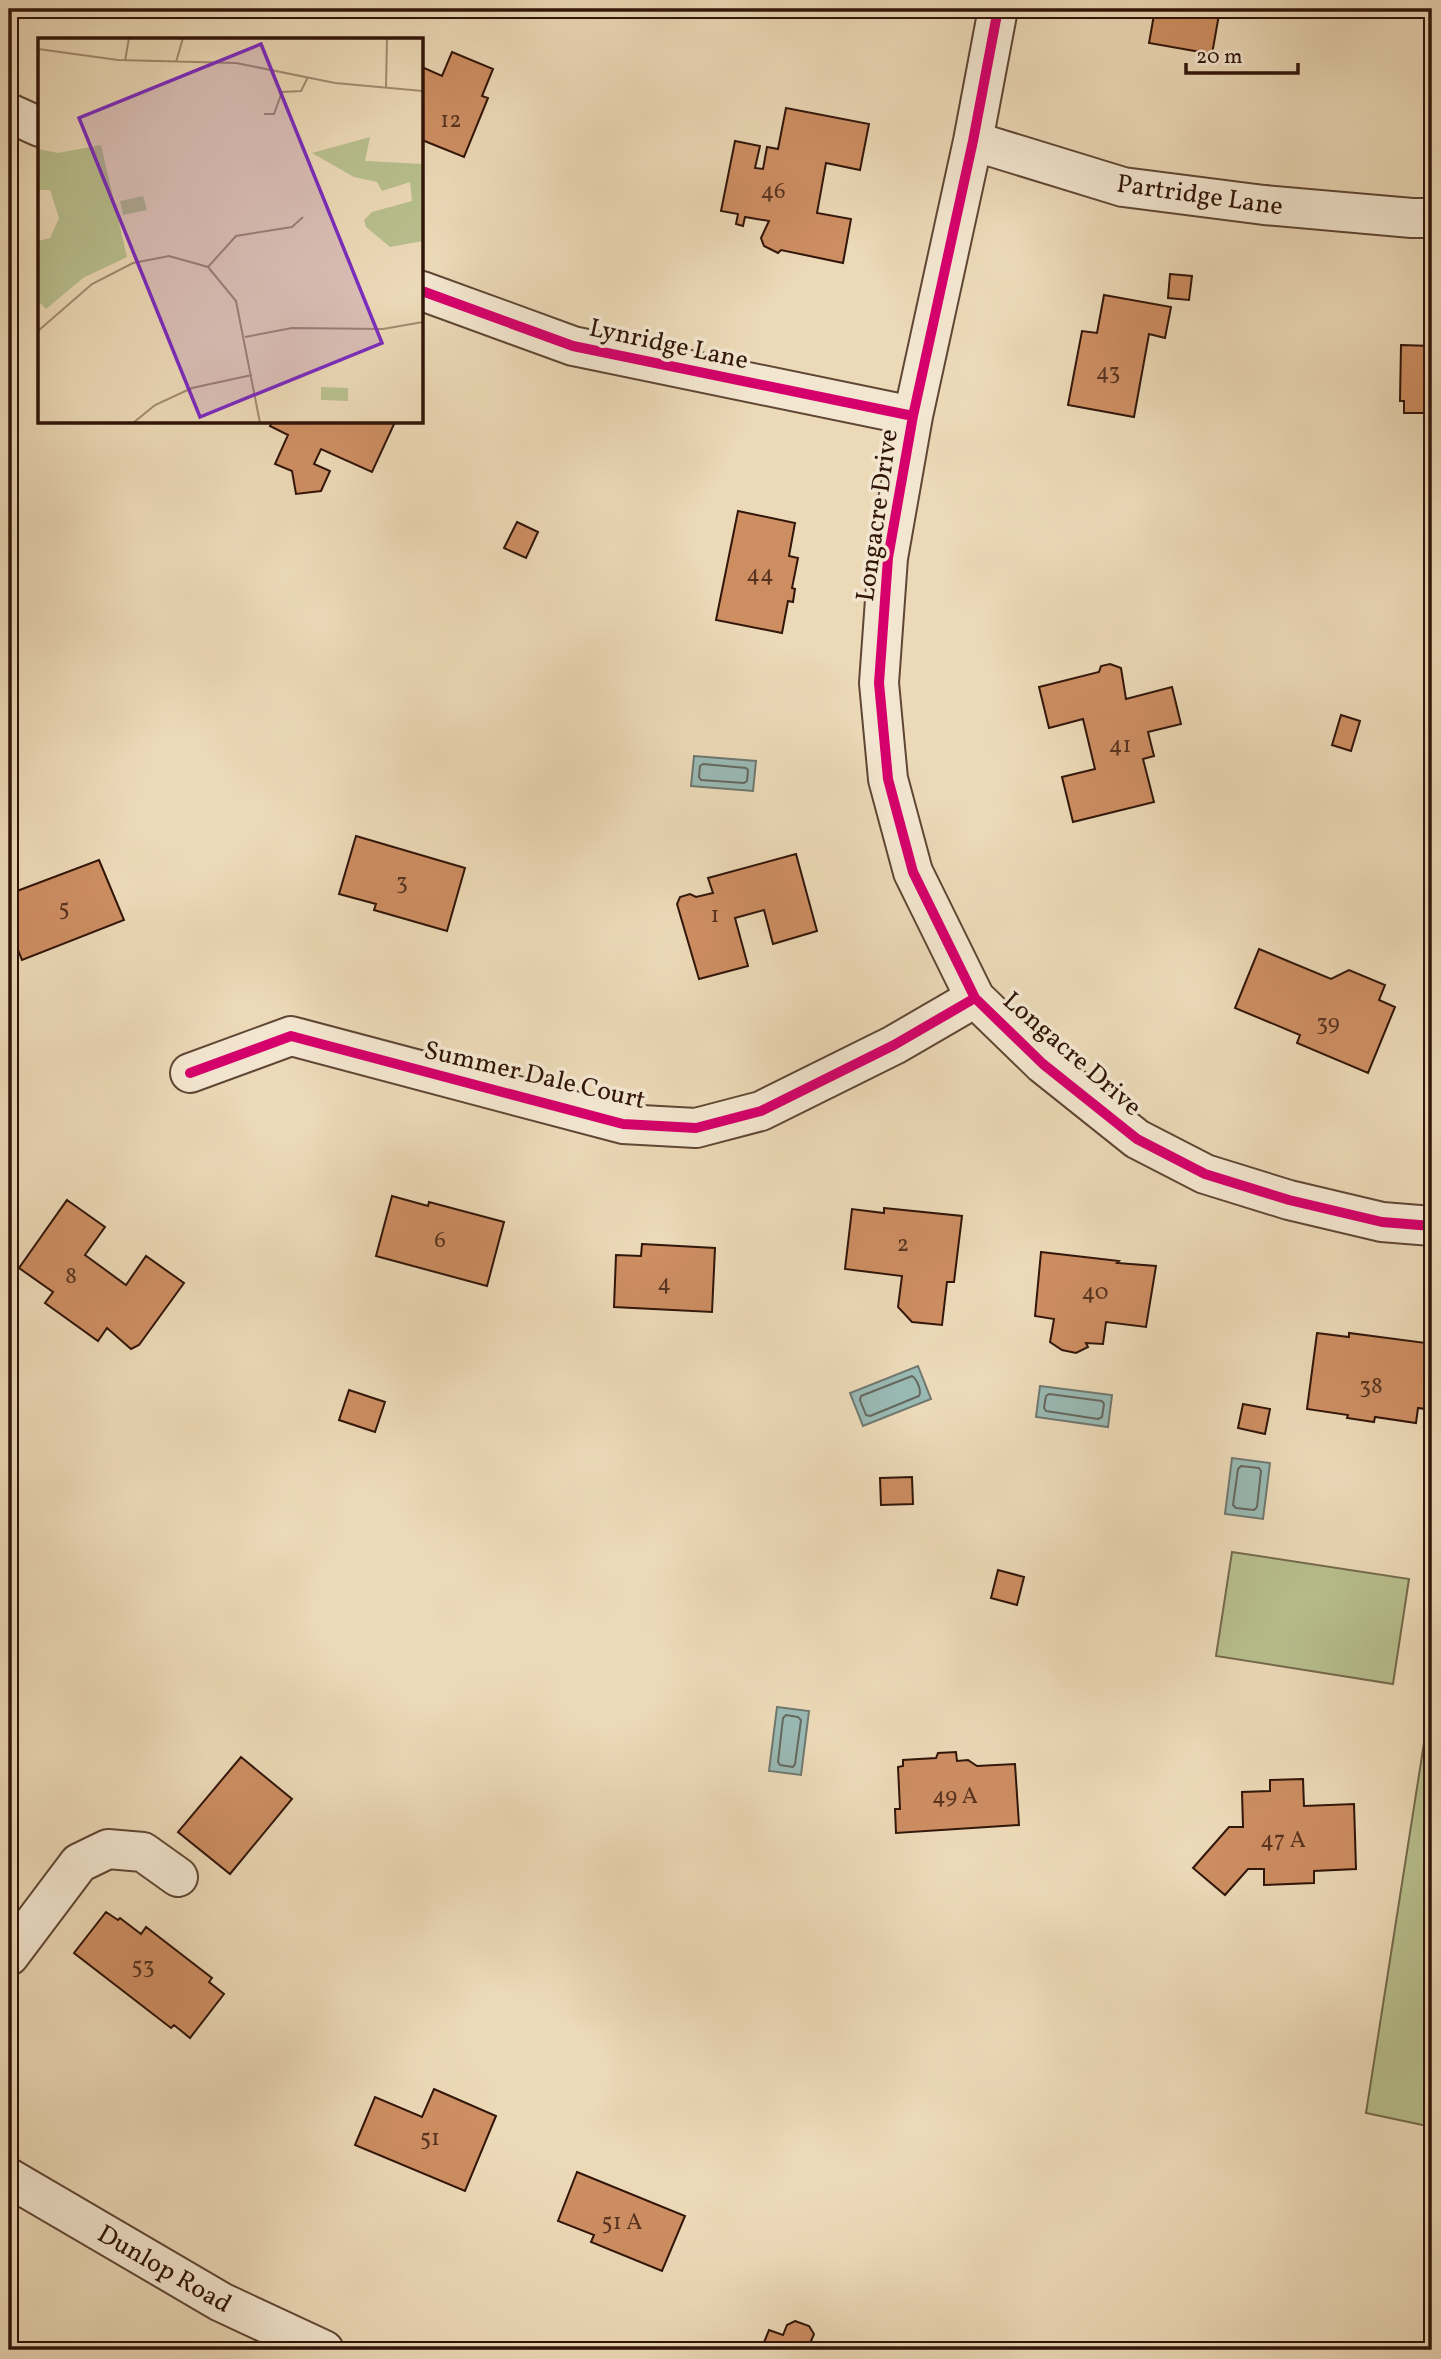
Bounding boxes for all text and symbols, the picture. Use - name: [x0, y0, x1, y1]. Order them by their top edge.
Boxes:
- scale bar: [1186, 32, 1298, 76]
- inset map: [38, 38, 424, 424]
- text: 20 m: [1196, 43, 1242, 72]
- house number: 12: [440, 105, 462, 137]
- street label: Partridge Lane: [1114, 166, 1285, 225]
- house number: 46: [760, 176, 786, 208]
- street label: Lynridge Lane: [586, 311, 752, 379]
- house number: 43: [1096, 357, 1120, 389]
- street label: Longacre Drive: [848, 427, 908, 604]
- house number: 44: [746, 559, 774, 591]
- house number: 41: [1109, 730, 1131, 762]
- house number: 3: [396, 867, 408, 899]
- house number: 5: [58, 893, 70, 925]
- house number: 1: [711, 900, 719, 932]
- street label: Longacre Drive: [994, 984, 1149, 1125]
- house number: 39: [1316, 1008, 1340, 1040]
- street label: Summer Dale Court: [420, 1033, 649, 1119]
- house number: 6: [434, 1225, 446, 1257]
- house number: 2: [897, 1229, 909, 1261]
- house number: 8: [65, 1261, 77, 1293]
- house number: 4: [657, 1268, 671, 1300]
- house number: 40: [1081, 1277, 1109, 1309]
- house number: 38: [1359, 1371, 1383, 1403]
- house number: 49 A: [932, 1781, 978, 1813]
- house number: 47 A: [1260, 1825, 1306, 1857]
- house number: 53: [132, 1951, 154, 1983]
- house number: 51: [420, 2123, 440, 2155]
- house number: 51 A: [602, 2207, 642, 2239]
- street label: Dunlop Road: [90, 2217, 238, 2323]

